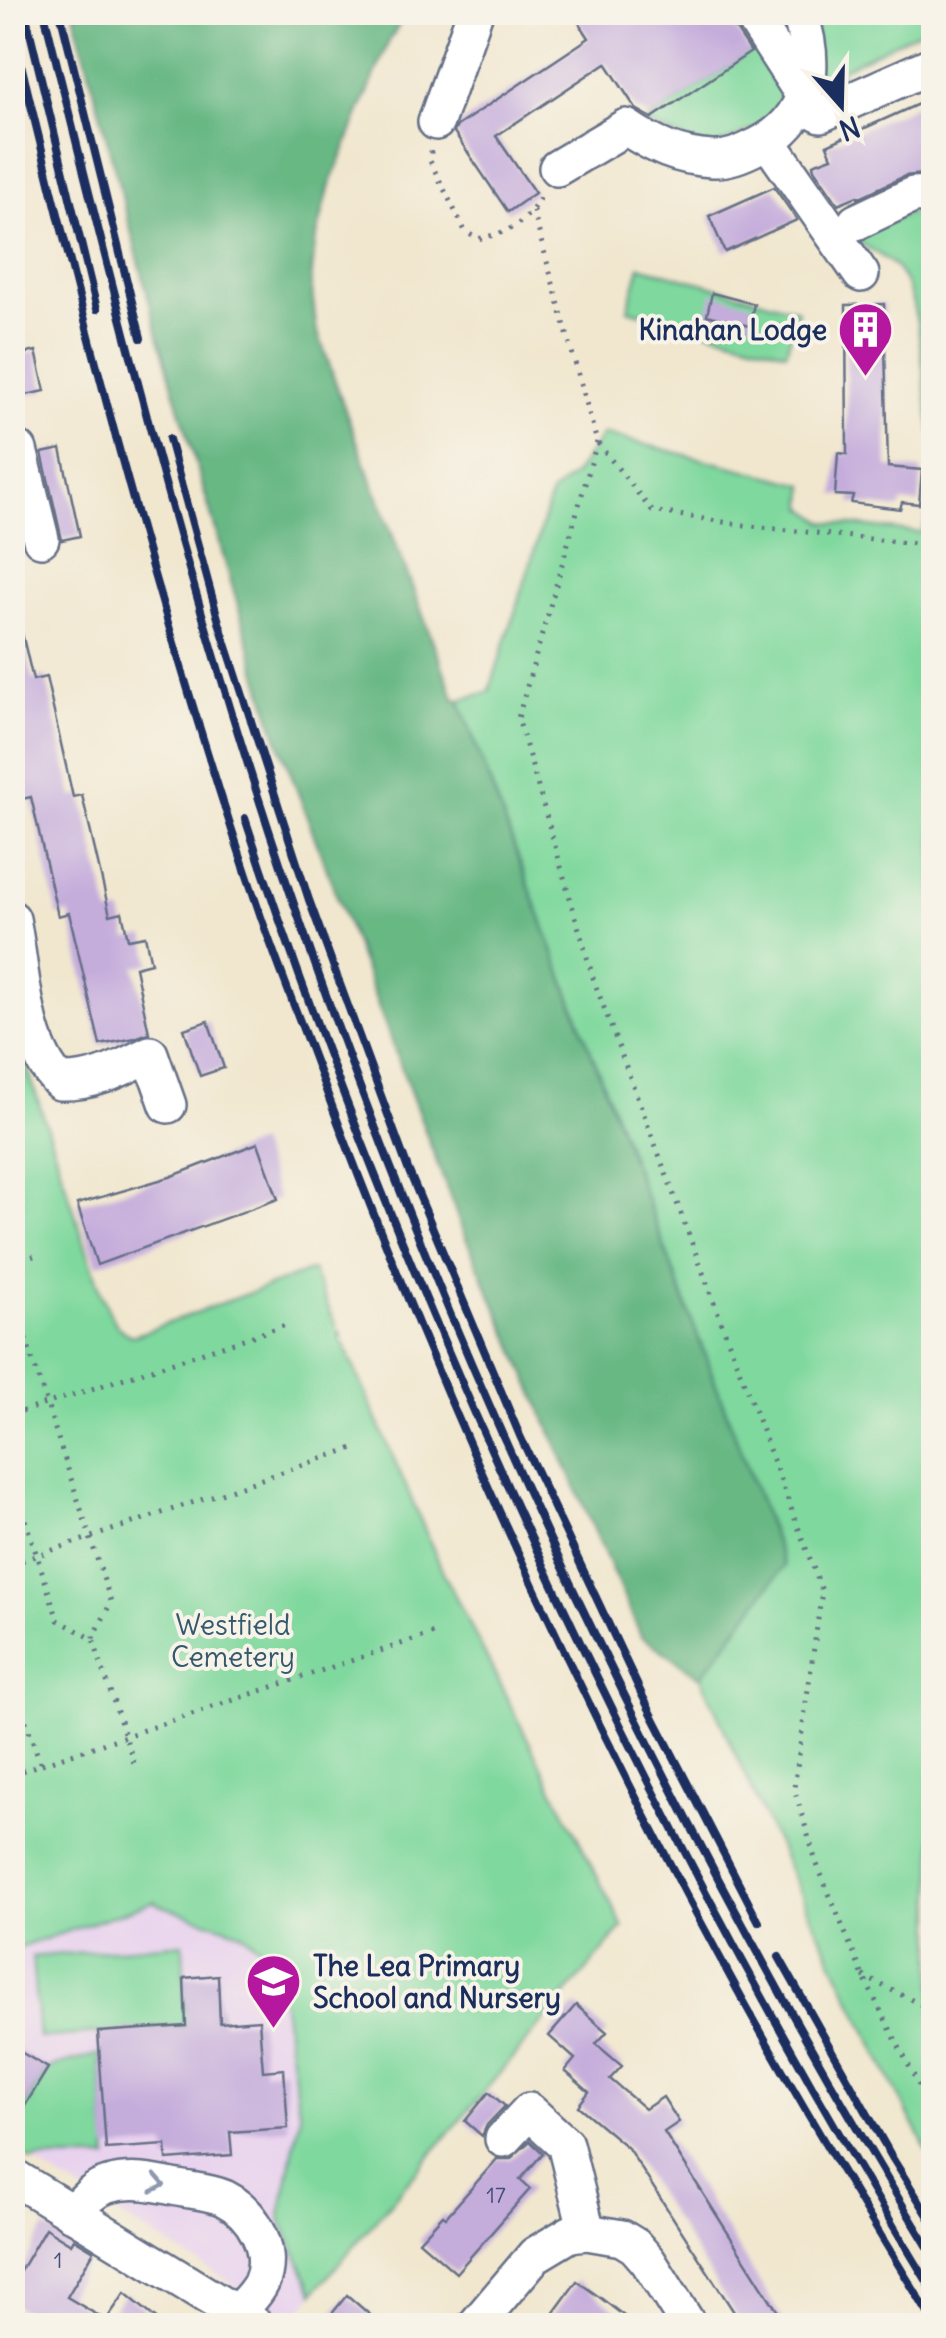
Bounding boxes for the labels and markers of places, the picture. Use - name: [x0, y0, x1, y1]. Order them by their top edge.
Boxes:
- building icon: Kinahan Lodge: [836, 300, 896, 379]
- place label: Kinahan Lodge: [638, 312, 827, 348]
- place label: The Lea Primary School and Nursery: [313, 1948, 561, 2016]
- school or university icon: The Lea Primary School and Nursery: [244, 1952, 304, 2031]

